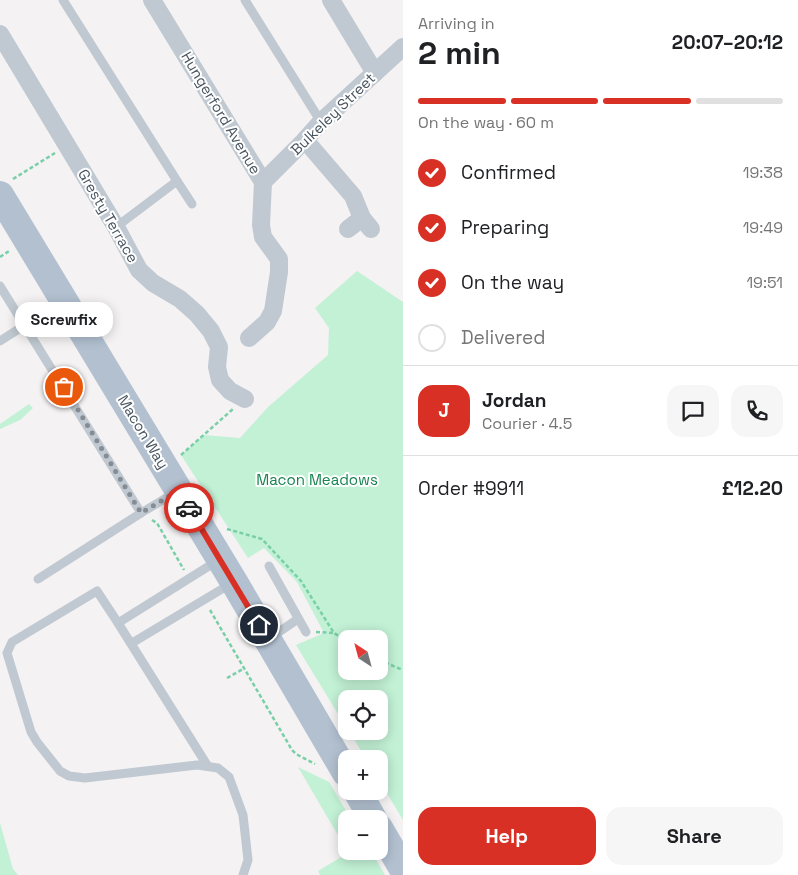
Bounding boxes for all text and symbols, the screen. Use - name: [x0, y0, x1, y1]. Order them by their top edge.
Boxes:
- text: Arriving in: [418, 13, 495, 34]
- text: 20:07–20:12: [672, 30, 783, 55]
- text: 2 min: [418, 33, 501, 73]
- street label: Hungerford Avenue: [177, 48, 266, 178]
- street label: Bulkeley Street: [286, 68, 379, 159]
- text: On the way · 60 m: [418, 112, 554, 133]
- icon: check: [418, 159, 446, 187]
- text: Confirmed: [461, 160, 556, 185]
- text: 19:38: [743, 162, 783, 183]
- street label: Gresty Terrace: [74, 166, 143, 266]
- icon: check: [418, 214, 446, 242]
- text: Preparing: [461, 215, 549, 240]
- text: 19:49: [743, 217, 783, 238]
- icon: check: [418, 269, 446, 297]
- text: On the way: [461, 270, 564, 295]
- text: 19:51: [746, 272, 783, 293]
- callout: Screwfix: [15, 302, 113, 337]
- text: Screwfix: [30, 309, 98, 330]
- text: Delivered: [461, 325, 546, 350]
- pin: [43, 366, 85, 408]
- icon: bag: [50, 373, 78, 401]
- button: chat: [667, 385, 719, 437]
- button: phone: [731, 385, 783, 437]
- text: Jordan: [482, 388, 547, 413]
- street label: Macon Way: [114, 391, 173, 472]
- text: J: [438, 398, 450, 423]
- text: Courier · 4.5: [482, 413, 572, 434]
- park label: Macon Meadows: [256, 470, 378, 489]
- text: Order #9911: [418, 476, 524, 501]
- text: £12.20: [722, 476, 783, 501]
- courier: [164, 483, 214, 533]
- icon: car: [175, 494, 203, 522]
- pin: [238, 604, 280, 646]
- icon: home: [245, 611, 273, 639]
- north arrow: [338, 630, 388, 680]
- map controls: [338, 630, 388, 860]
- button: locate: [338, 690, 388, 740]
- button: +: [338, 750, 388, 800]
- button: Help: [418, 807, 596, 865]
- button: Share: [606, 807, 783, 865]
- button: −: [338, 810, 388, 860]

